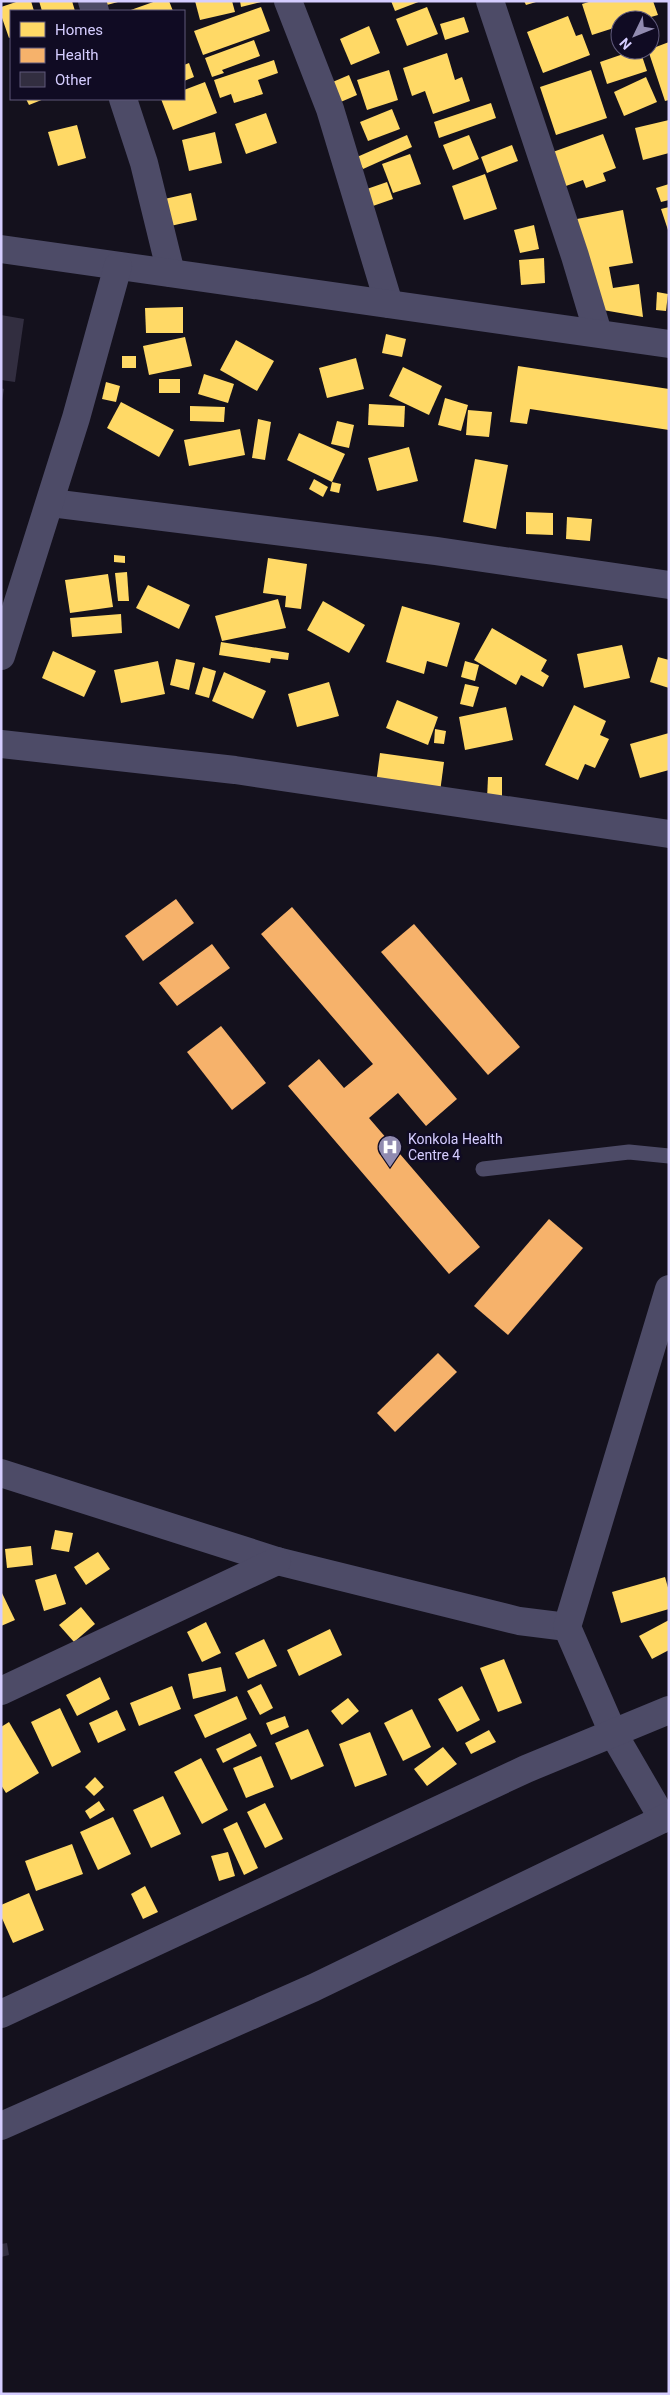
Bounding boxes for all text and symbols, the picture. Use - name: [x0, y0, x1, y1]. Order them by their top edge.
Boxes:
- legend: [10, 10, 185, 100]
- north arrow: [610, 10, 660, 60]
- text: Homes: [55, 21, 103, 39]
- text: N: [616, 35, 635, 53]
- text: Health: [55, 46, 99, 64]
- text: Other: [55, 71, 92, 89]
- place label: Konkola Health Centre 4: [408, 1131, 503, 1163]
- hospital icon: Konkola Health Centre 4: [377, 1134, 403, 1168]

